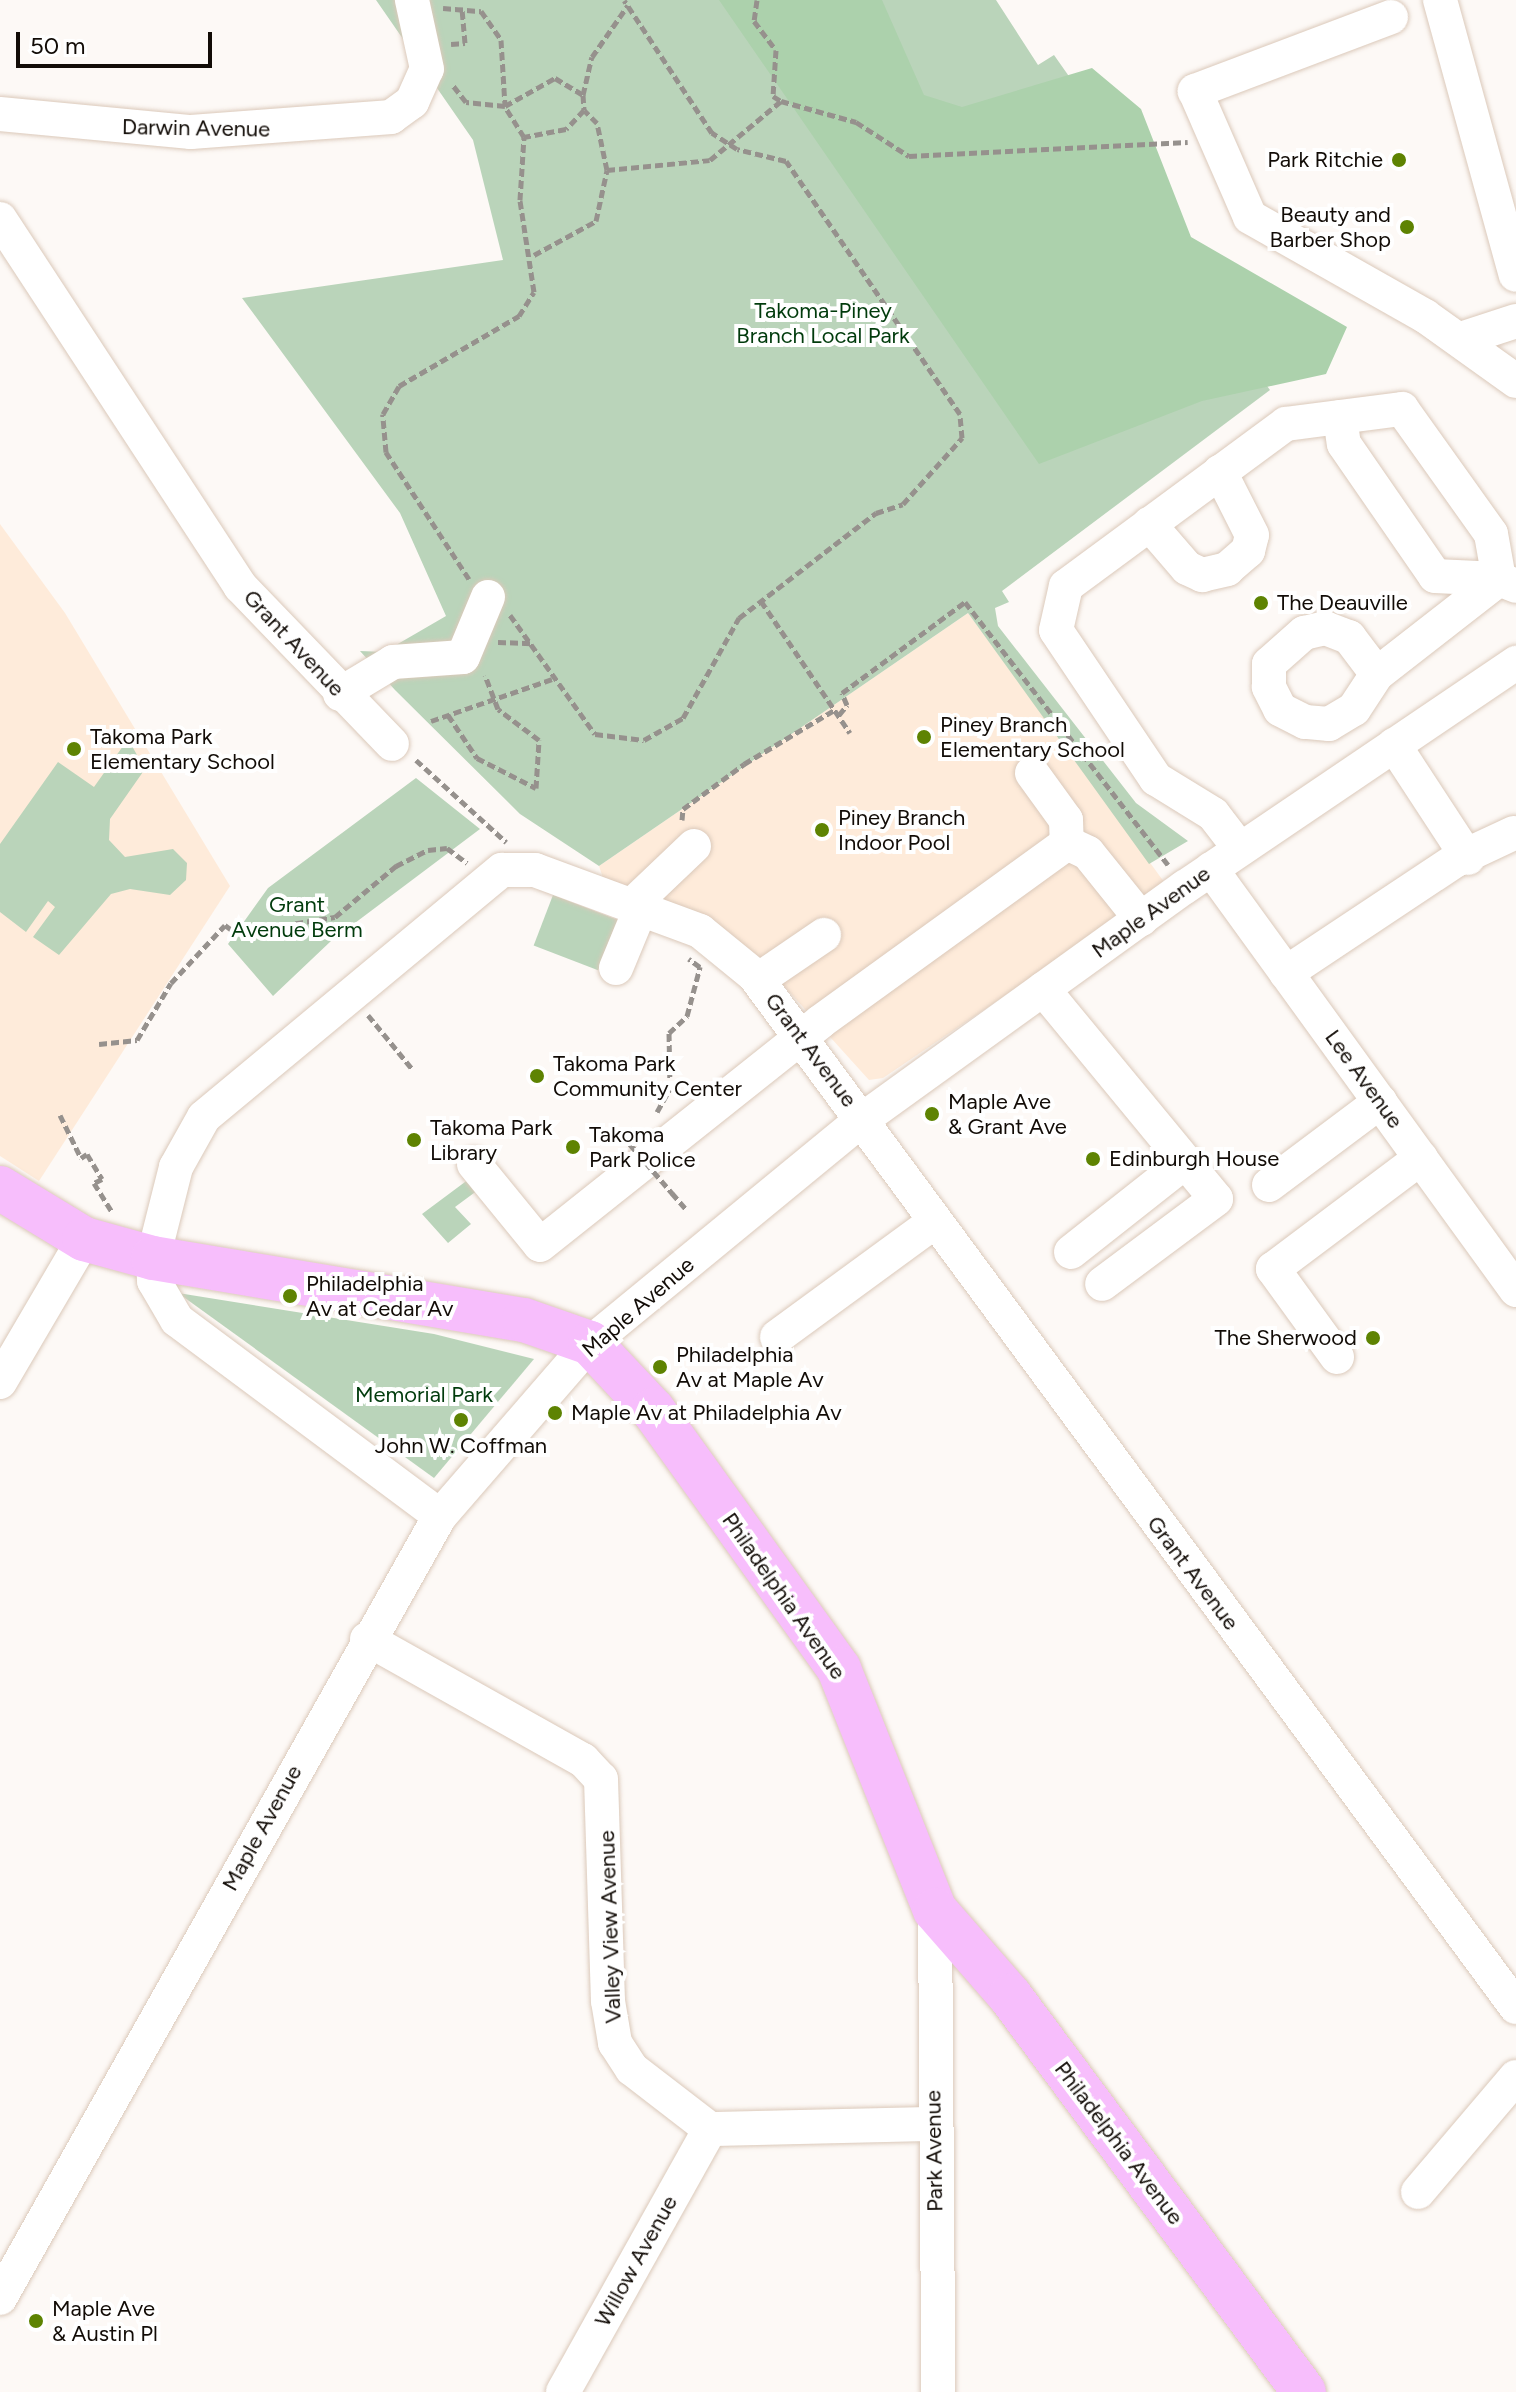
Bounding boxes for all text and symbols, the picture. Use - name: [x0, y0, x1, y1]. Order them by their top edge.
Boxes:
- scale bar: [20, 16, 216, 66]
- text: 50 m: [30, 31, 86, 60]
- street label: Darwin Avenue: [122, 114, 270, 142]
- place label: Park Ritchie: [1267, 147, 1383, 173]
- marker: Park Ritchie: [1390, 151, 1408, 169]
- place label: Beauty and Barber Shop: [1270, 201, 1391, 252]
- marker: Beauty and Barber Shop: [1398, 218, 1416, 236]
- park label: Takoma-Piney Branch Local Park: [736, 297, 910, 348]
- street label: Grant Avenue: [238, 584, 350, 702]
- place label: The Deauville: [1277, 590, 1408, 616]
- marker: The Deauville: [1252, 594, 1270, 612]
- place label: Piney Branch Elementary School: [940, 711, 1125, 762]
- place label: Takoma Park Elementary School: [90, 723, 275, 774]
- marker: Piney Branch Elementary School: [915, 728, 933, 746]
- marker: Takoma Park Elementary School: [65, 740, 83, 758]
- place label: Piney Branch Indoor Pool: [838, 804, 965, 856]
- marker: Piney Branch Indoor Pool: [813, 821, 831, 839]
- street label: Maple Avenue: [1087, 860, 1215, 964]
- park label: Grant Avenue Berm: [231, 891, 363, 942]
- street label: Grant Avenue: [760, 988, 862, 1112]
- street label: Lee Avenue: [1319, 1025, 1409, 1133]
- place label: Takoma Park Community Center: [553, 1050, 742, 1102]
- marker: Takoma Park Community Center: [528, 1067, 546, 1085]
- place label: Maple Ave & Grant Ave: [948, 1088, 1067, 1140]
- marker: Maple Ave & Grant Ave: [923, 1105, 941, 1123]
- place label: Takoma Park Library: [430, 1114, 552, 1166]
- place label: Takoma Park Police: [589, 1121, 695, 1172]
- marker: Takoma Park Library: [405, 1131, 423, 1149]
- marker: Takoma Park Police: [564, 1138, 582, 1156]
- place label: Edinburgh House: [1109, 1146, 1279, 1172]
- marker: Edinburgh House: [1084, 1150, 1102, 1168]
- street label: Maple Avenue: [577, 1251, 699, 1363]
- place label: Philadelphia Av at Cedar Av: [306, 1270, 453, 1322]
- marker: Philadelphia Av at Cedar Av: [281, 1287, 299, 1305]
- place label: The Sherwood: [1214, 1325, 1357, 1351]
- marker: The Sherwood: [1364, 1329, 1382, 1347]
- place label: Philadelphia Av at Maple Av: [676, 1341, 824, 1392]
- marker: Philadelphia Av at Maple Av: [651, 1358, 669, 1376]
- park label: Memorial Park: [355, 1382, 493, 1408]
- place label: Maple Av at Philadelphia Av: [571, 1400, 842, 1426]
- marker: Maple Av at Philadelphia Av: [546, 1404, 564, 1422]
- marker: John W. Coffman: [452, 1411, 470, 1429]
- place label: John W. Coffman: [375, 1433, 547, 1459]
- street label: Philadelphia Avenue: [717, 1508, 851, 1684]
- street label: Grant Avenue: [1142, 1511, 1244, 1635]
- street label: Maple Avenue: [217, 1761, 307, 1895]
- street label: Valley View Avenue: [593, 1830, 627, 2024]
- street label: Philadelphia Avenue: [1049, 2056, 1189, 2230]
- street label: Park Avenue: [920, 2090, 948, 2212]
- street label: Willow Avenue: [589, 2191, 683, 2331]
- place label: Maple Ave & Austin Pl: [52, 2295, 158, 2346]
- marker: Maple Ave & Austin Pl: [27, 2312, 45, 2330]

